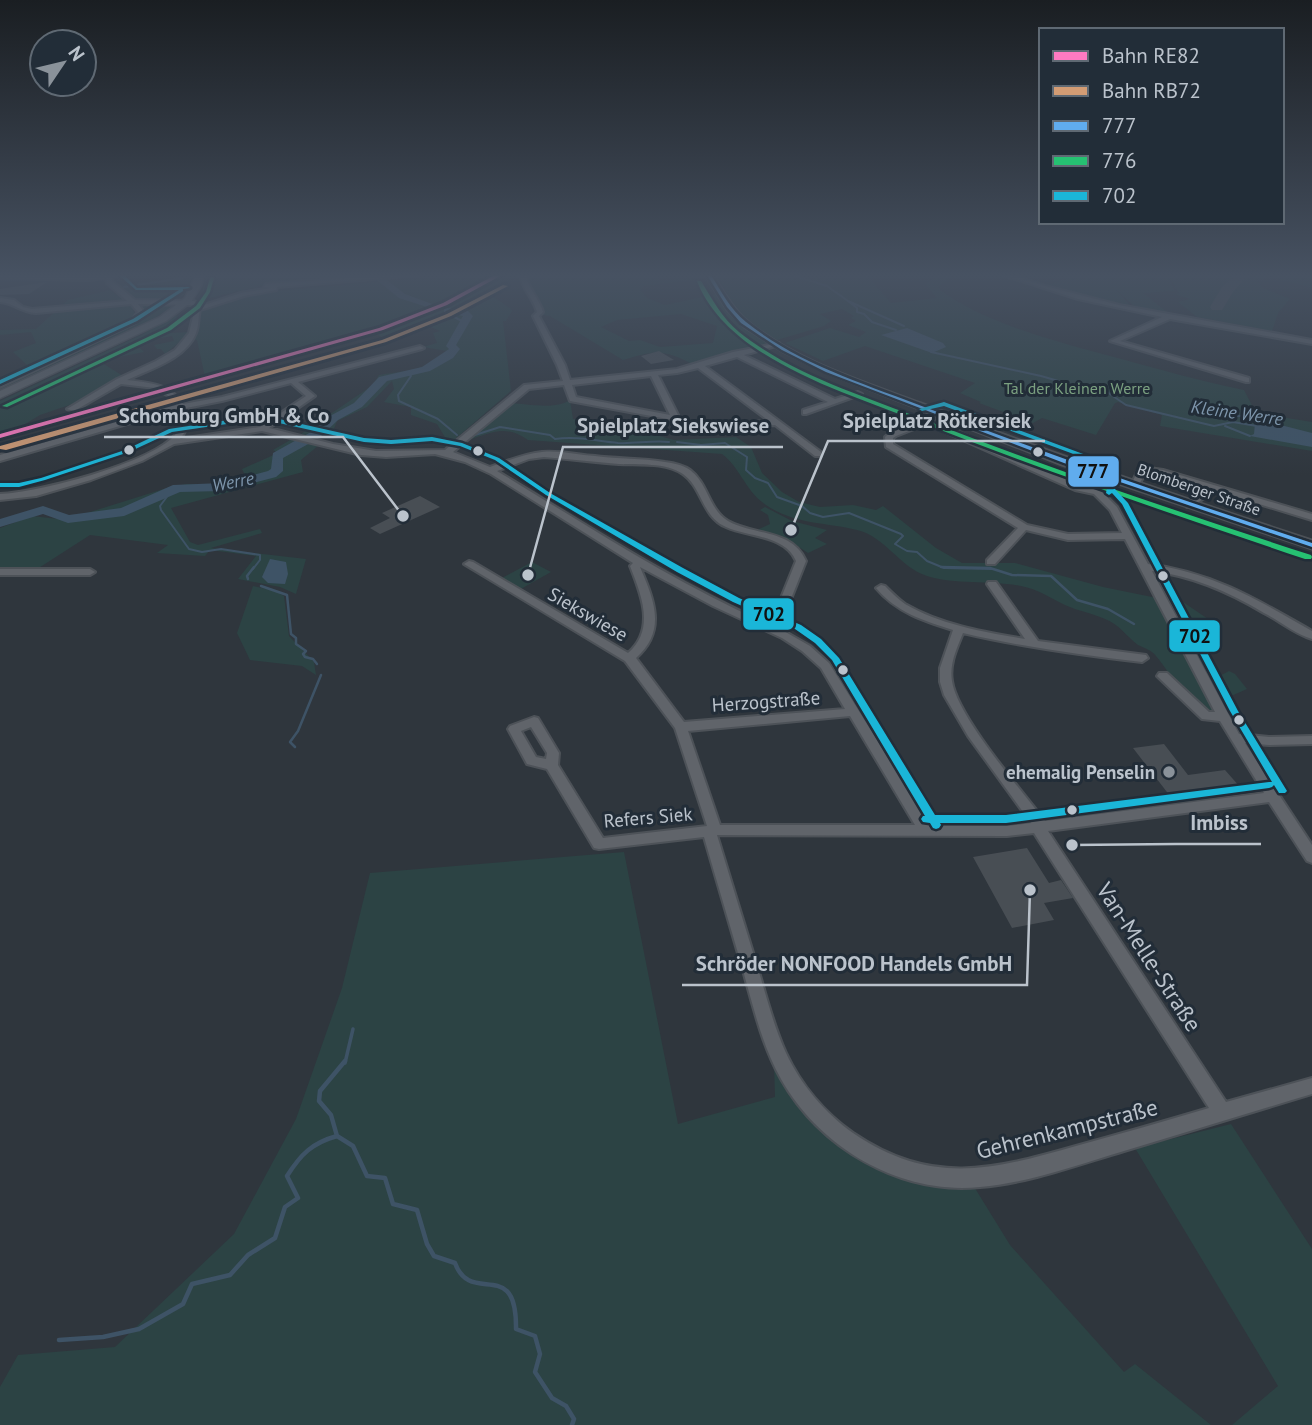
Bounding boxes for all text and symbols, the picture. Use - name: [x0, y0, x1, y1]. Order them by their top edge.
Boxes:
- north arrow: [28, 28, 98, 98]
- legend: [1039, 28, 1284, 224]
- text: N: [64, 41, 90, 65]
- text: Bahn RE82: [1102, 42, 1200, 69]
- text: Bahn RB72: [1102, 77, 1201, 104]
- text: 777: [1102, 112, 1136, 139]
- text: 776: [1102, 147, 1136, 174]
- text: 702: [1102, 182, 1136, 209]
- park label: Tal der Kleinen Werre: [1004, 378, 1150, 398]
- callout: Schomburg GmbH & Co: [104, 395, 343, 437]
- water label: Kleine Werre: [1190, 395, 1285, 430]
- callout: Spielplatz Rötkersiek: [828, 399, 1045, 441]
- text: Schomburg GmbH & Co: [119, 402, 329, 429]
- callout: Spielplatz Siekswiese: [563, 405, 783, 447]
- text: Spielplatz Rötkersiek: [843, 407, 1032, 434]
- text: Spielplatz Siekswiese: [577, 412, 769, 439]
- unlabelled marker: [122, 443, 136, 457]
- unlabelled marker: [471, 444, 485, 458]
- unlabelled marker: [1031, 445, 1045, 459]
- line badge: 777: [1067, 455, 1120, 488]
- text: 777: [1077, 459, 1109, 483]
- street label: Blomberger Straße: [1135, 459, 1263, 519]
- water label: Werre: [210, 466, 256, 497]
- unlabelled marker: [1156, 569, 1170, 583]
- street label: Siekswiese: [544, 582, 632, 646]
- line badge: 702: [742, 597, 795, 631]
- text: 702: [753, 602, 785, 626]
- line badge: 702: [1168, 619, 1221, 653]
- text: 702: [1179, 624, 1211, 648]
- unlabelled marker: [836, 663, 850, 677]
- street label: Herzogstraße: [711, 685, 821, 717]
- unlabelled marker: [1232, 713, 1246, 727]
- place label: ehemalig Penselin: [1006, 760, 1155, 784]
- marker: ehemalig Penselin: [1161, 764, 1177, 780]
- street label: Refers Siek: [603, 801, 693, 833]
- callout: Imbiss: [1176, 802, 1261, 844]
- unlabelled marker: [1065, 803, 1079, 817]
- text: Imbiss: [1190, 809, 1248, 836]
- street label: Van-Melle-Straße: [1090, 876, 1208, 1037]
- callout: Schröder NONFOOD Handels GmbH: [682, 943, 1027, 985]
- text: Schröder NONFOOD Handels GmbH: [696, 950, 1012, 977]
- street label: Gehrenkampstraße: [973, 1092, 1161, 1165]

